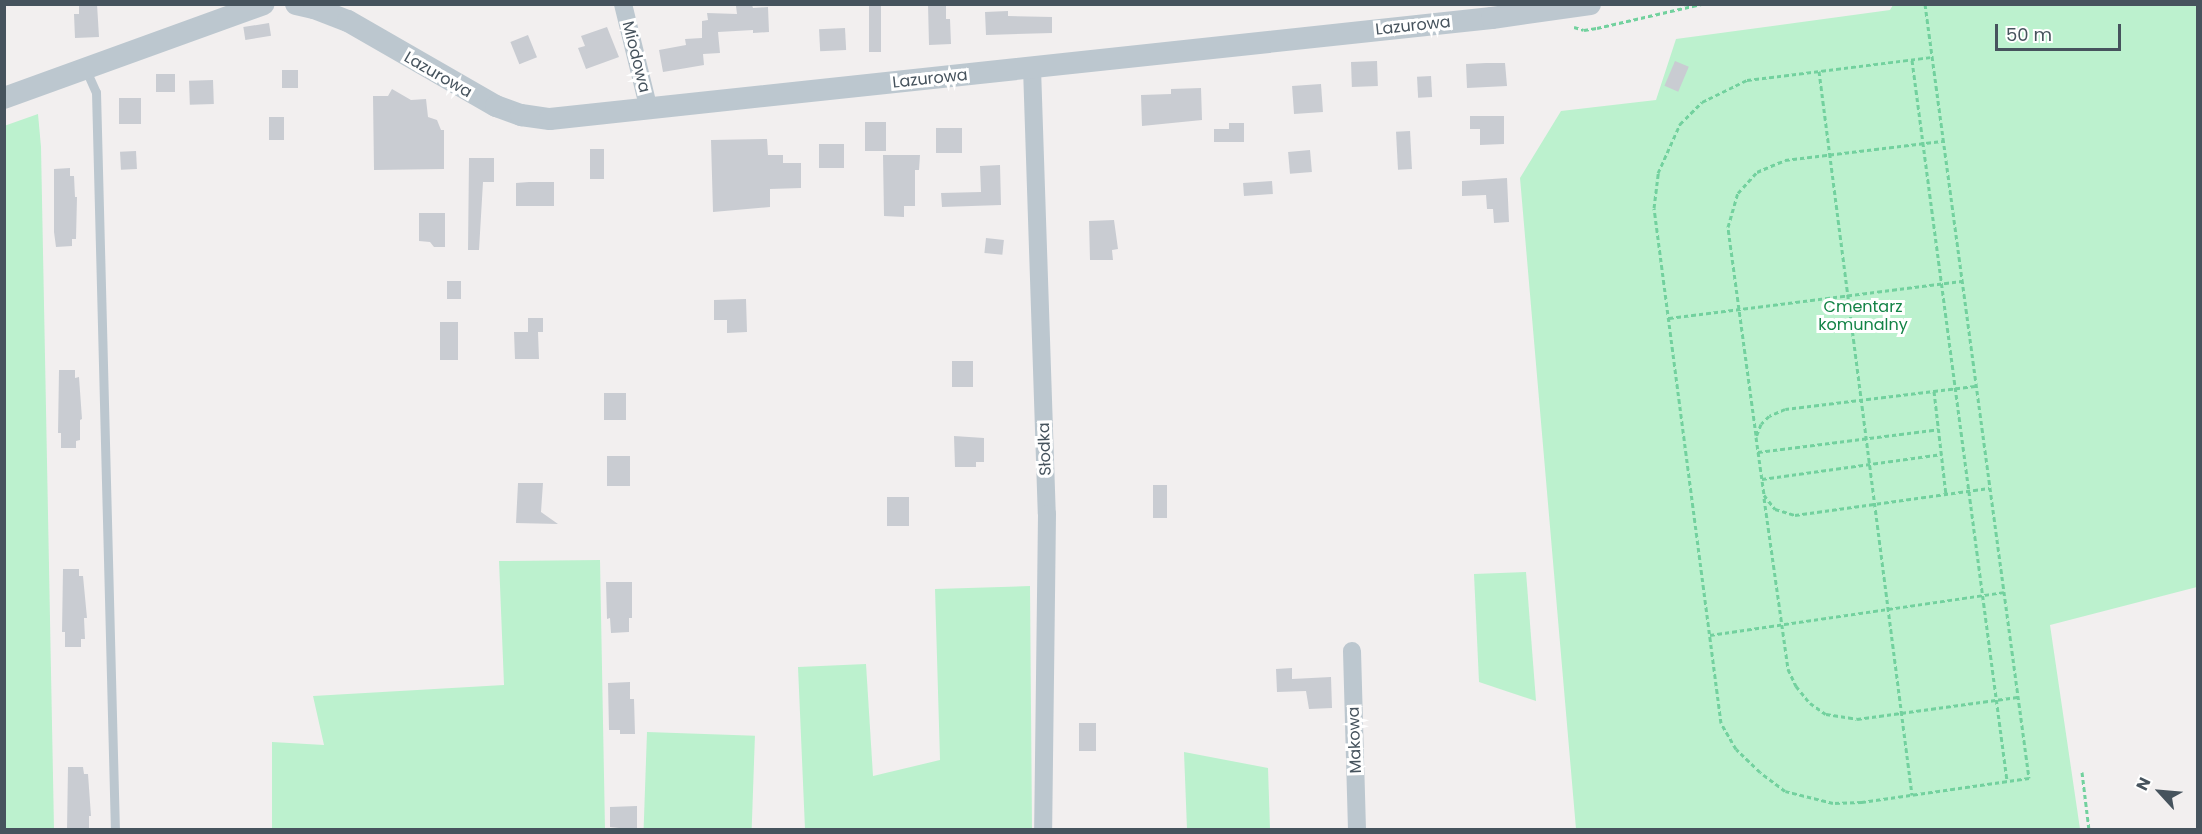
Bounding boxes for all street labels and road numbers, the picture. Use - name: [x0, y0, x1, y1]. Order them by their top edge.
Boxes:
- street label: Lazurowa: [1375, 13, 1451, 39]
- street label: Miodowa: [618, 19, 654, 95]
- street label: Lazurowa: [401, 48, 475, 102]
- street label: Lazurowa: [892, 66, 968, 92]
- street label: Słodka: [1034, 422, 1056, 476]
- street label: Makowa: [1344, 706, 1366, 774]

